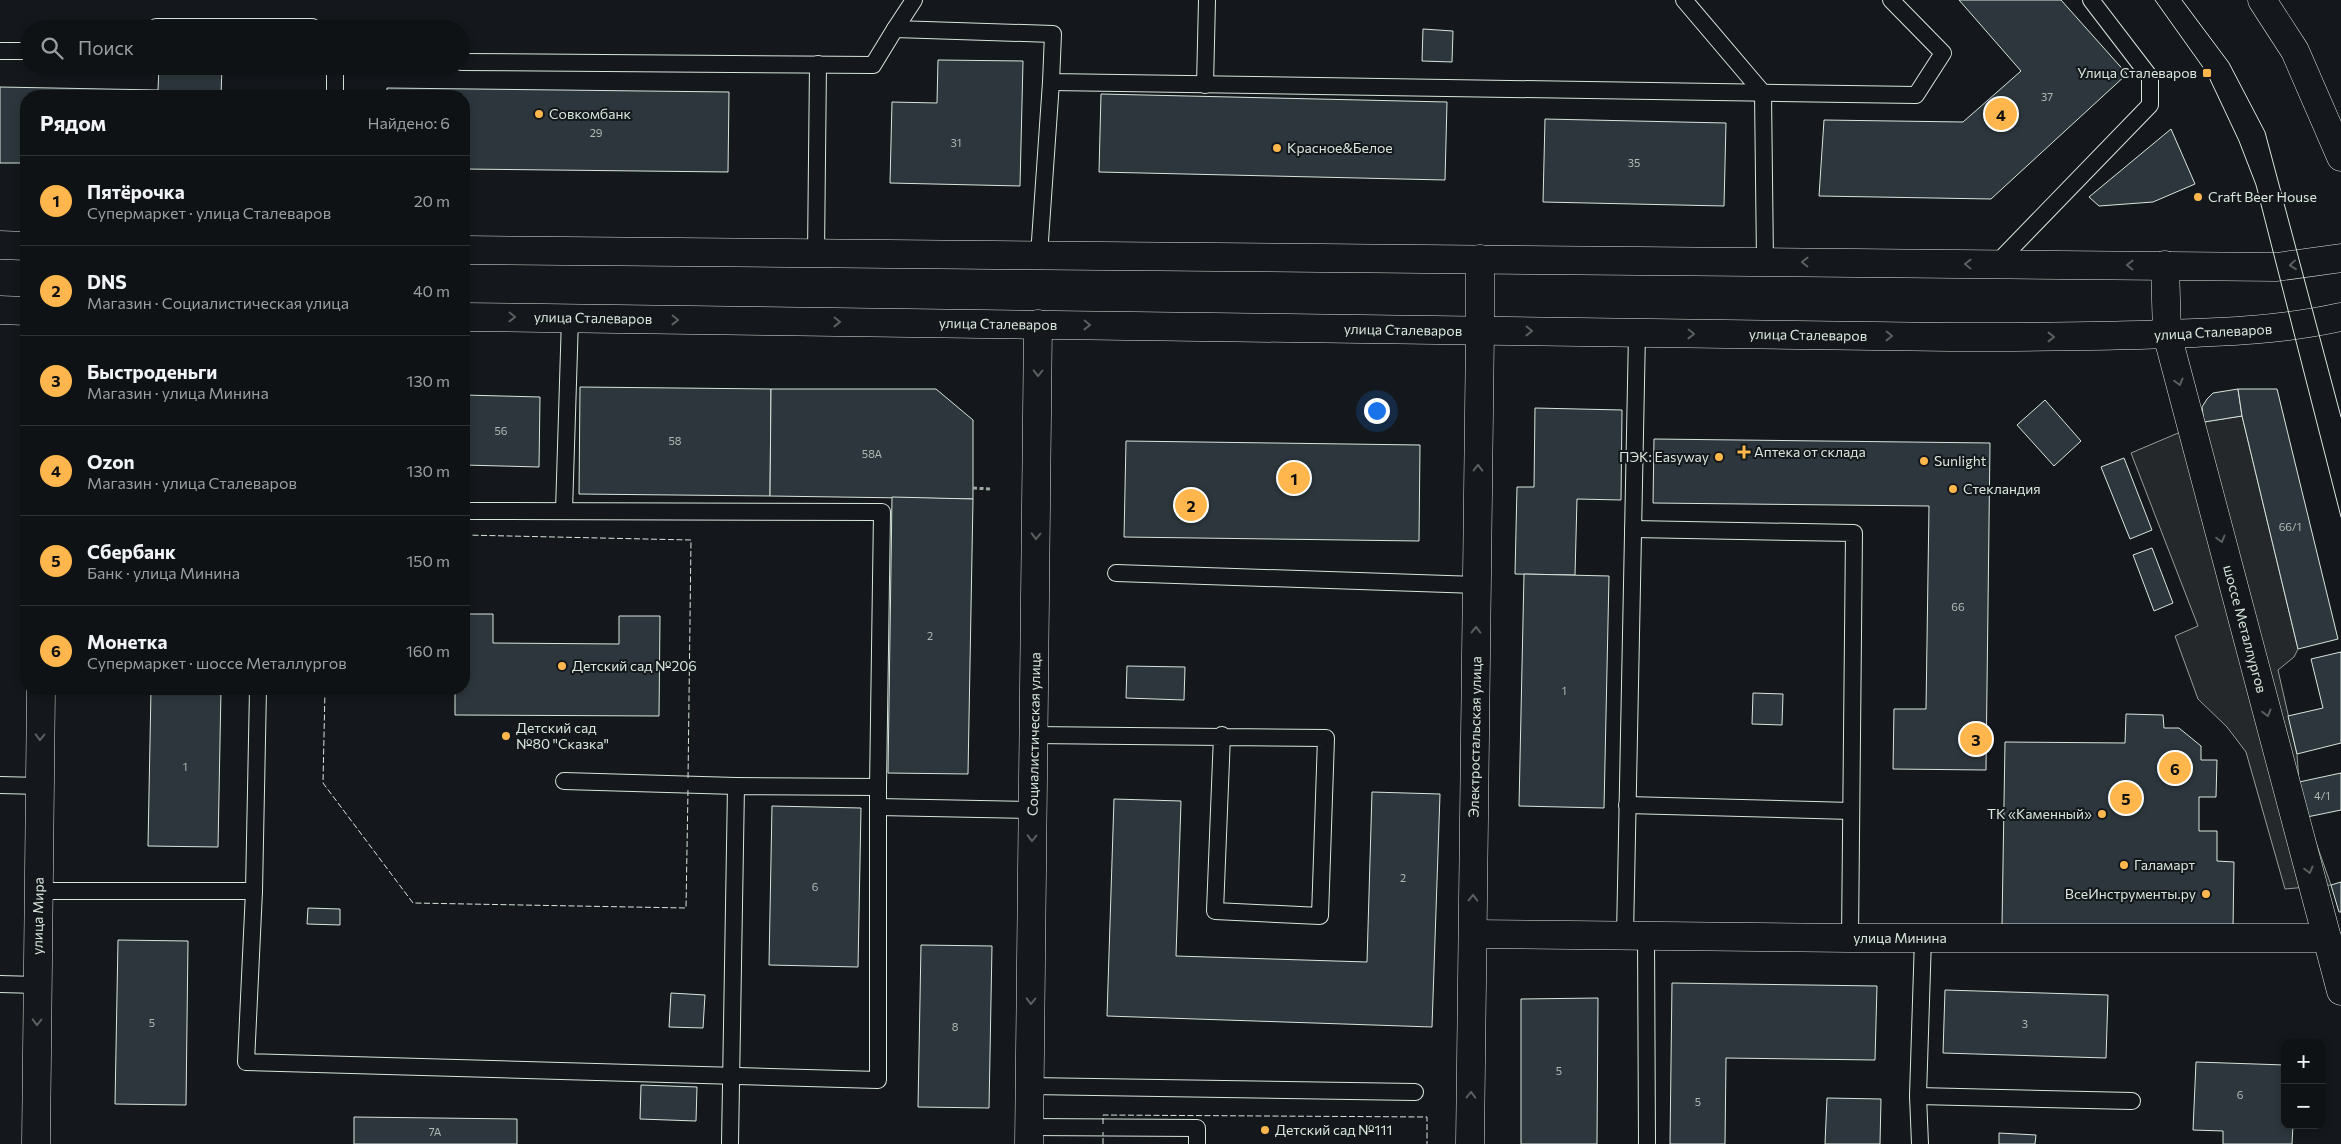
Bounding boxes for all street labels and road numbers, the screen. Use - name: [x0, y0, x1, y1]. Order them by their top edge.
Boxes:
- street label: улица Сталеваров: [534, 308, 652, 327]
- street label: улица Сталеваров: [939, 314, 1057, 333]
- street label: улица Сталеваров: [1344, 320, 1462, 339]
- street label: улица Сталеваров: [2153, 320, 2273, 343]
- street label: улица Сталеваров: [1749, 325, 1867, 344]
- street label: шоссе Металлургов: [2220, 563, 2271, 695]
- street label: Социалистическая улица: [1024, 652, 1043, 816]
- street label: Электростальская улица: [1465, 656, 1484, 818]
- street label: улица Мира: [28, 877, 47, 955]
- street label: улица Минина: [1853, 929, 1947, 946]

